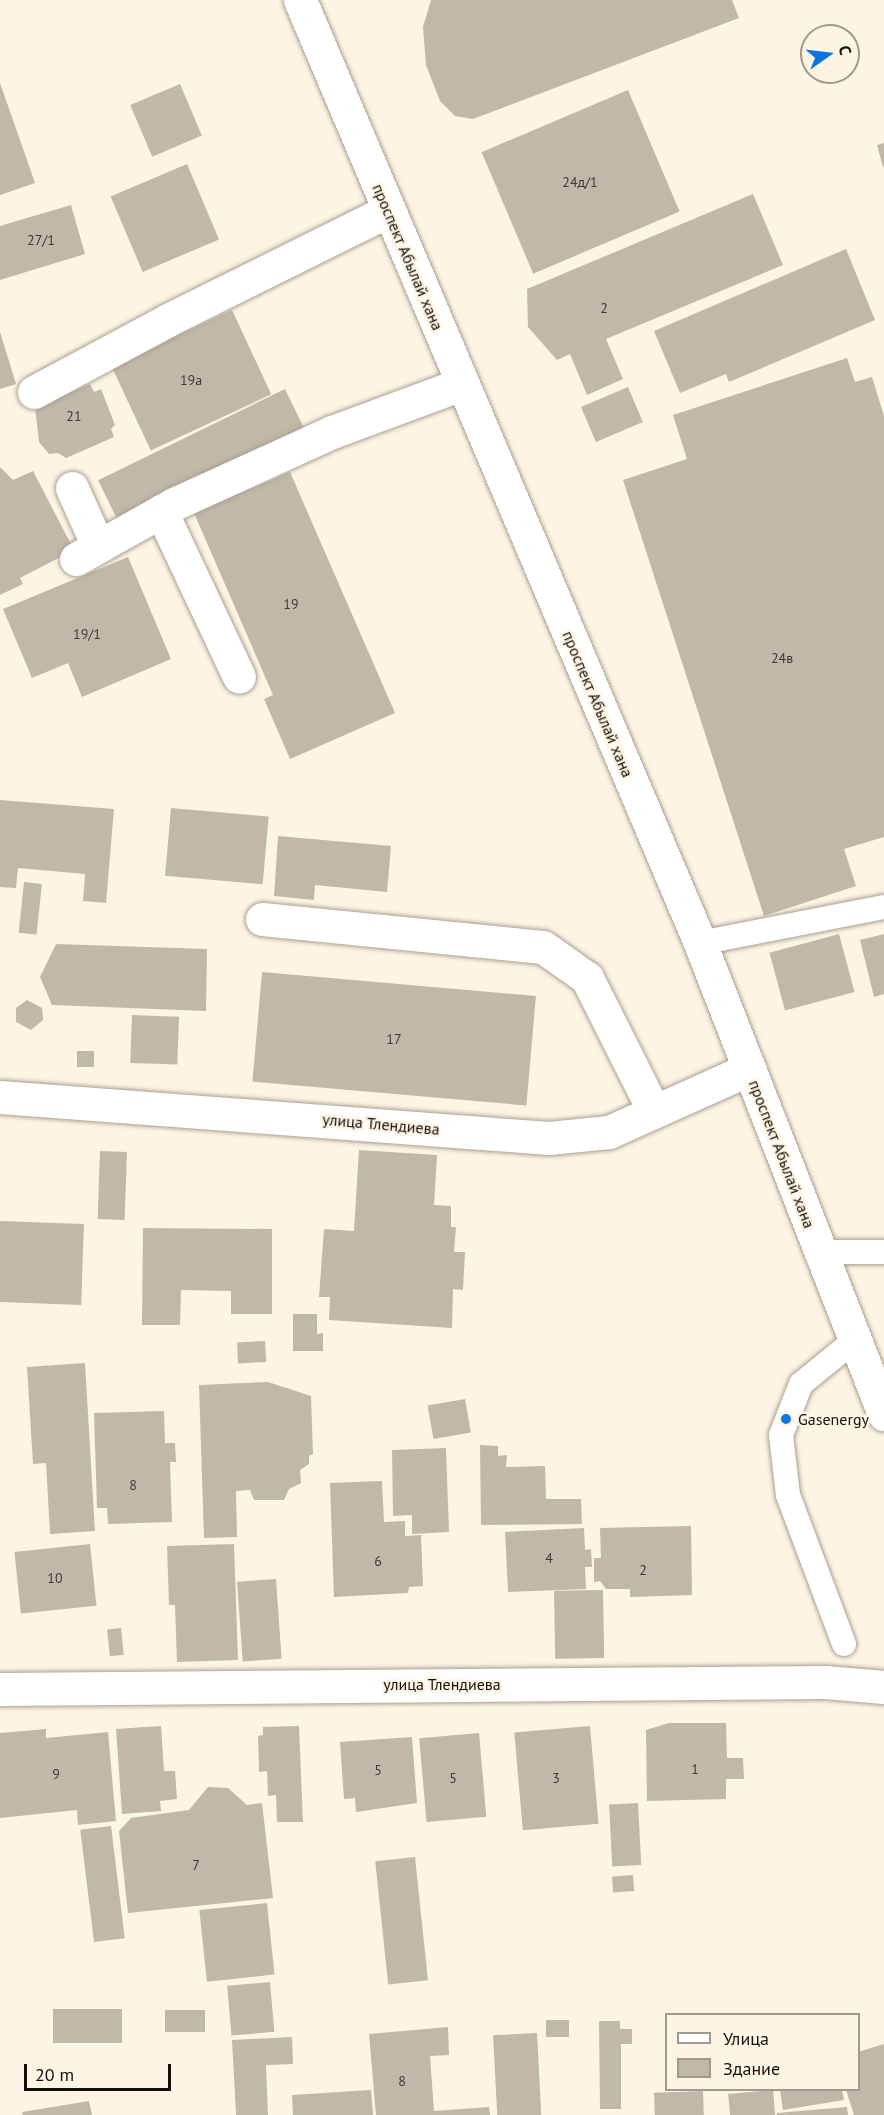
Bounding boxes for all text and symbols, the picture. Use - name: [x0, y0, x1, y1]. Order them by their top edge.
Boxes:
- north arrow: [800, 24, 860, 84]
- text: С: [835, 43, 856, 57]
- house number: 24д/1: [562, 174, 598, 190]
- street label: проспект Абылай хана: [368, 180, 448, 334]
- house number: 27/1: [27, 232, 55, 248]
- house number: 2: [600, 300, 608, 316]
- house number: 19а: [180, 372, 202, 388]
- house number: 21: [66, 408, 82, 424]
- house number: 19: [283, 596, 299, 612]
- house number: 19/1: [73, 626, 101, 642]
- street label: проспект Абылай хана: [558, 627, 638, 781]
- house number: 24в: [771, 650, 793, 666]
- house number: 17: [386, 1031, 402, 1047]
- street label: проспект Абылай хана: [745, 1077, 819, 1231]
- street label: улица Тлендиева: [321, 1109, 441, 1139]
- place label: Gasenergy: [798, 1409, 869, 1429]
- marker: Gasenergy: [779, 1412, 793, 1426]
- house number: 8: [129, 1477, 137, 1493]
- house number: 4: [545, 1550, 553, 1566]
- house number: 6: [374, 1553, 382, 1569]
- house number: 2: [639, 1562, 647, 1578]
- house number: 10: [47, 1570, 63, 1586]
- street label: улица Тлендиева: [383, 1674, 501, 1694]
- house number: 1: [691, 1761, 699, 1777]
- house number: 5: [374, 1762, 382, 1778]
- house number: 9: [52, 1766, 60, 1782]
- house number: 5: [449, 1770, 457, 1786]
- house number: 3: [552, 1770, 560, 1786]
- house number: 7: [192, 1857, 200, 1873]
- legend: [665, 2013, 860, 2091]
- text: Улица: [723, 2027, 769, 2050]
- scale bar: [27, 2052, 174, 2090]
- text: Здание: [723, 2057, 780, 2080]
- text: 20 m: [35, 2063, 74, 2086]
- house number: 8: [398, 2073, 406, 2089]

